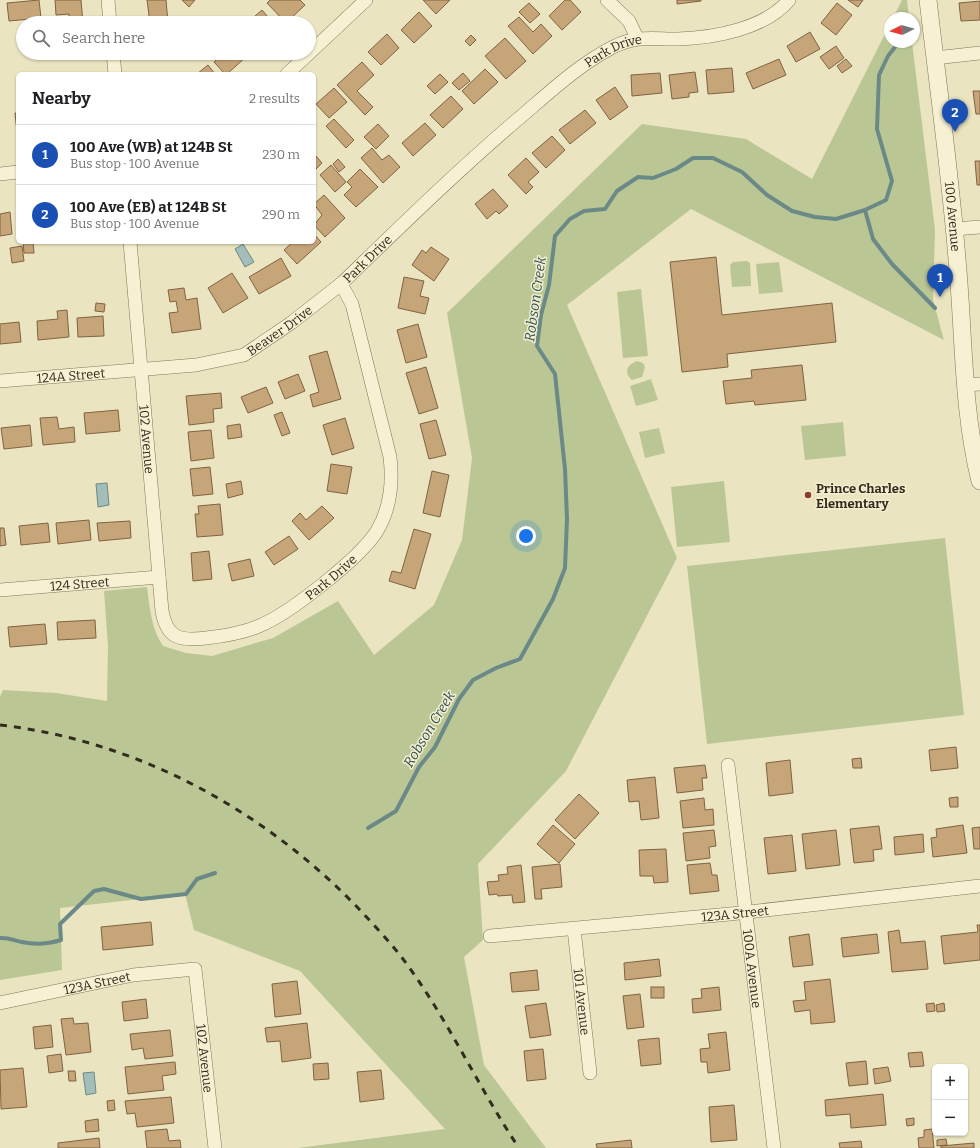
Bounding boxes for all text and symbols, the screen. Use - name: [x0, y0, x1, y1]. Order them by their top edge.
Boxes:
- north arrow: [884, 12, 920, 48]
- search box: [16, 16, 316, 60]
- icon: search: [30, 27, 52, 49]
- text: Search here: [62, 29, 145, 47]
- street label: Park Drive: [582, 32, 643, 70]
- text: Nearby: [32, 88, 91, 109]
- text: 2 results: [249, 91, 300, 106]
- pin: 2: [942, 99, 968, 132]
- text: 100 Ave (WB) at 124B St: [70, 138, 233, 156]
- text: 1: [42, 147, 48, 162]
- text: 230 m: [262, 147, 300, 162]
- text: Bus stop · 100 Avenue: [70, 156, 199, 171]
- street label: 100 Avenue: [942, 181, 963, 252]
- text: 100 Ave (EB) at 124B St: [70, 198, 227, 216]
- text: 2: [41, 207, 49, 222]
- text: 290 m: [262, 207, 300, 222]
- text: Bus stop · 100 Avenue: [70, 216, 199, 231]
- street label: Park Drive: [340, 232, 395, 286]
- water label: Robson Creek: [521, 255, 550, 343]
- pin: 1: [927, 264, 953, 297]
- street label: Beaver Drive: [244, 302, 315, 359]
- street label: 124A Street: [36, 365, 106, 386]
- street label: 102 Avenue: [136, 404, 157, 474]
- place label: Prince Charles Elementary: [816, 481, 905, 511]
- marker: Prince Charles Elementary: [803, 490, 813, 500]
- your location: [516, 526, 536, 546]
- street label: Park Drive: [302, 552, 360, 603]
- street label: 124 Street: [50, 574, 110, 594]
- water label: Robson Creek: [400, 688, 459, 770]
- street label: 123A Street: [701, 903, 770, 925]
- street label: 100A Avenue: [740, 928, 764, 1009]
- street label: 101 Avenue: [570, 967, 593, 1036]
- street label: 123A Street: [62, 969, 132, 997]
- street label: 102 Avenue: [193, 1023, 216, 1093]
- map controls: [932, 1064, 968, 1136]
- button: +: [932, 1064, 968, 1100]
- button: −: [932, 1100, 968, 1136]

